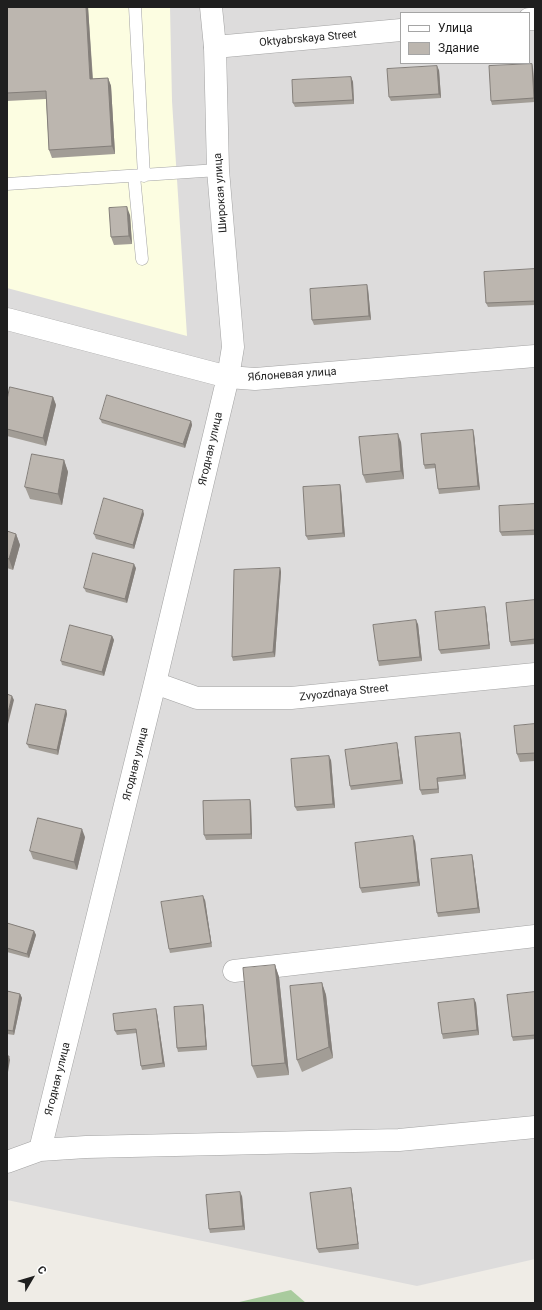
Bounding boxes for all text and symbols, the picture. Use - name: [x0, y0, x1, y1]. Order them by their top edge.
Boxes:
- legend: [400, 12, 530, 64]
- text: Улица: [438, 21, 473, 35]
- street label: Oktyabrskaya Street: [259, 28, 357, 50]
- text: Здание: [438, 41, 479, 55]
- street label: Широкая улица: [212, 153, 230, 233]
- street label: Яблоневая улица: [247, 365, 337, 385]
- street label: Ягодная улица: [196, 411, 226, 487]
- street label: Zvyozdnaya Street: [299, 682, 389, 704]
- street label: Ягодная улица: [120, 726, 152, 802]
- street label: Ягодная улица: [42, 1041, 74, 1117]
- north arrow: [12, 1258, 52, 1298]
- text: С: [35, 1263, 49, 1277]

